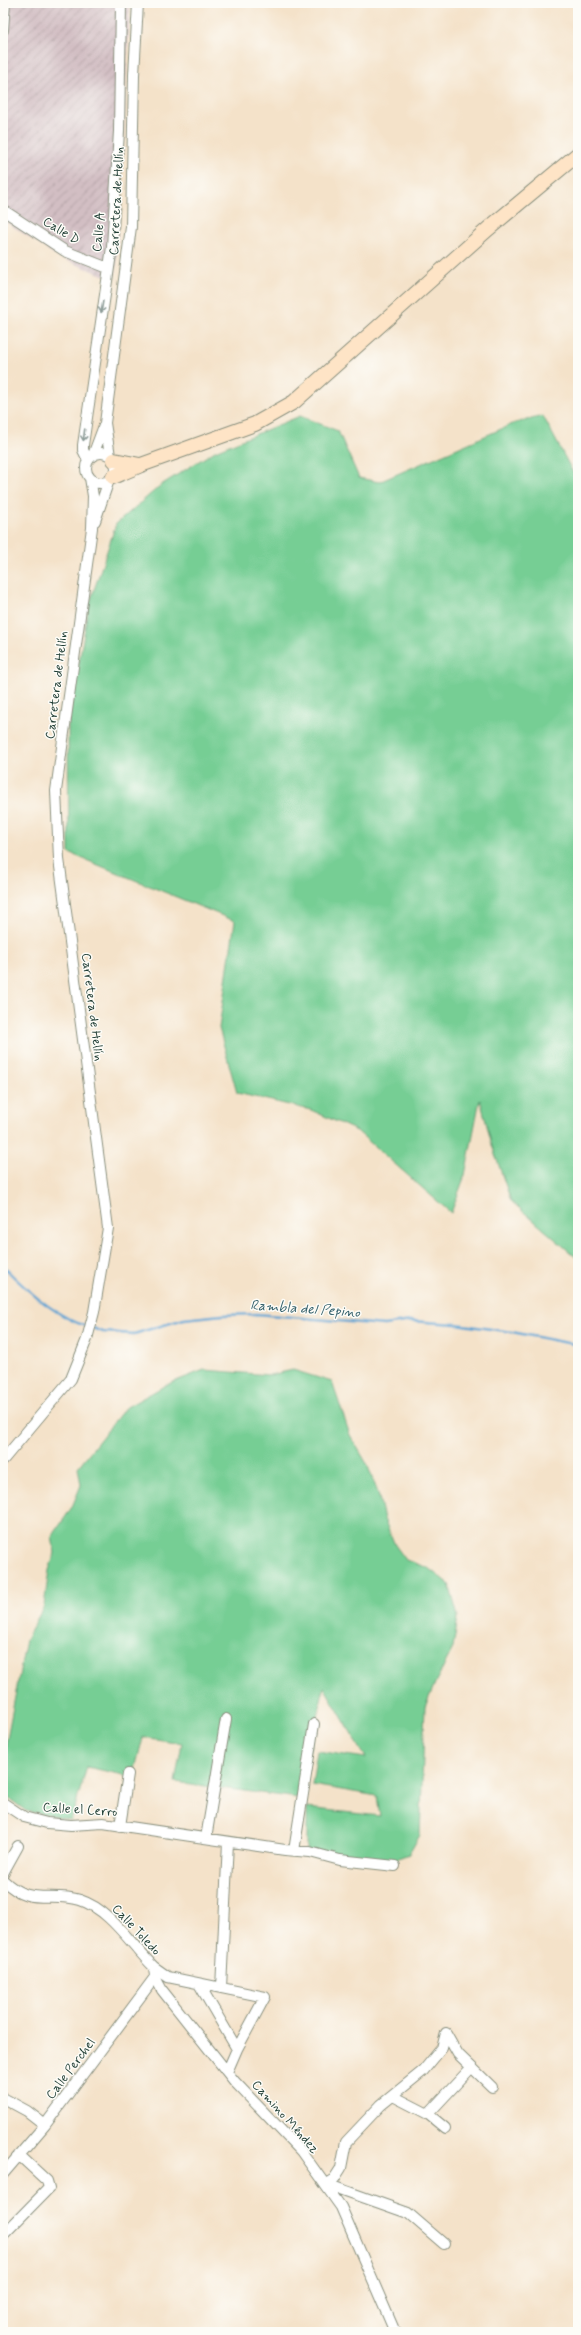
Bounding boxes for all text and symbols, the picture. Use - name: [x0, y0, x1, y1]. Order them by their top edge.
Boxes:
- street label: Carretera de Hellín: [106, 146, 128, 256]
- street label: Calle A: [89, 211, 109, 253]
- street label: Calle D: [39, 213, 83, 249]
- one-way arrow: [98, 300, 106, 313]
- one-way arrow: [80, 428, 88, 441]
- street label: Carretera de Hellín: [42, 630, 72, 740]
- street label: Carretera de Hellín: [77, 952, 107, 1062]
- water label: Rambla del Pepino: [250, 1296, 361, 1322]
- street label: Calle el Cerro: [42, 1799, 118, 1821]
- street label: Calle Toledo: [108, 1901, 164, 1959]
- street label: Calle Perchel: [42, 2035, 100, 2103]
- street label: Camino Méndez: [248, 2077, 323, 2158]

